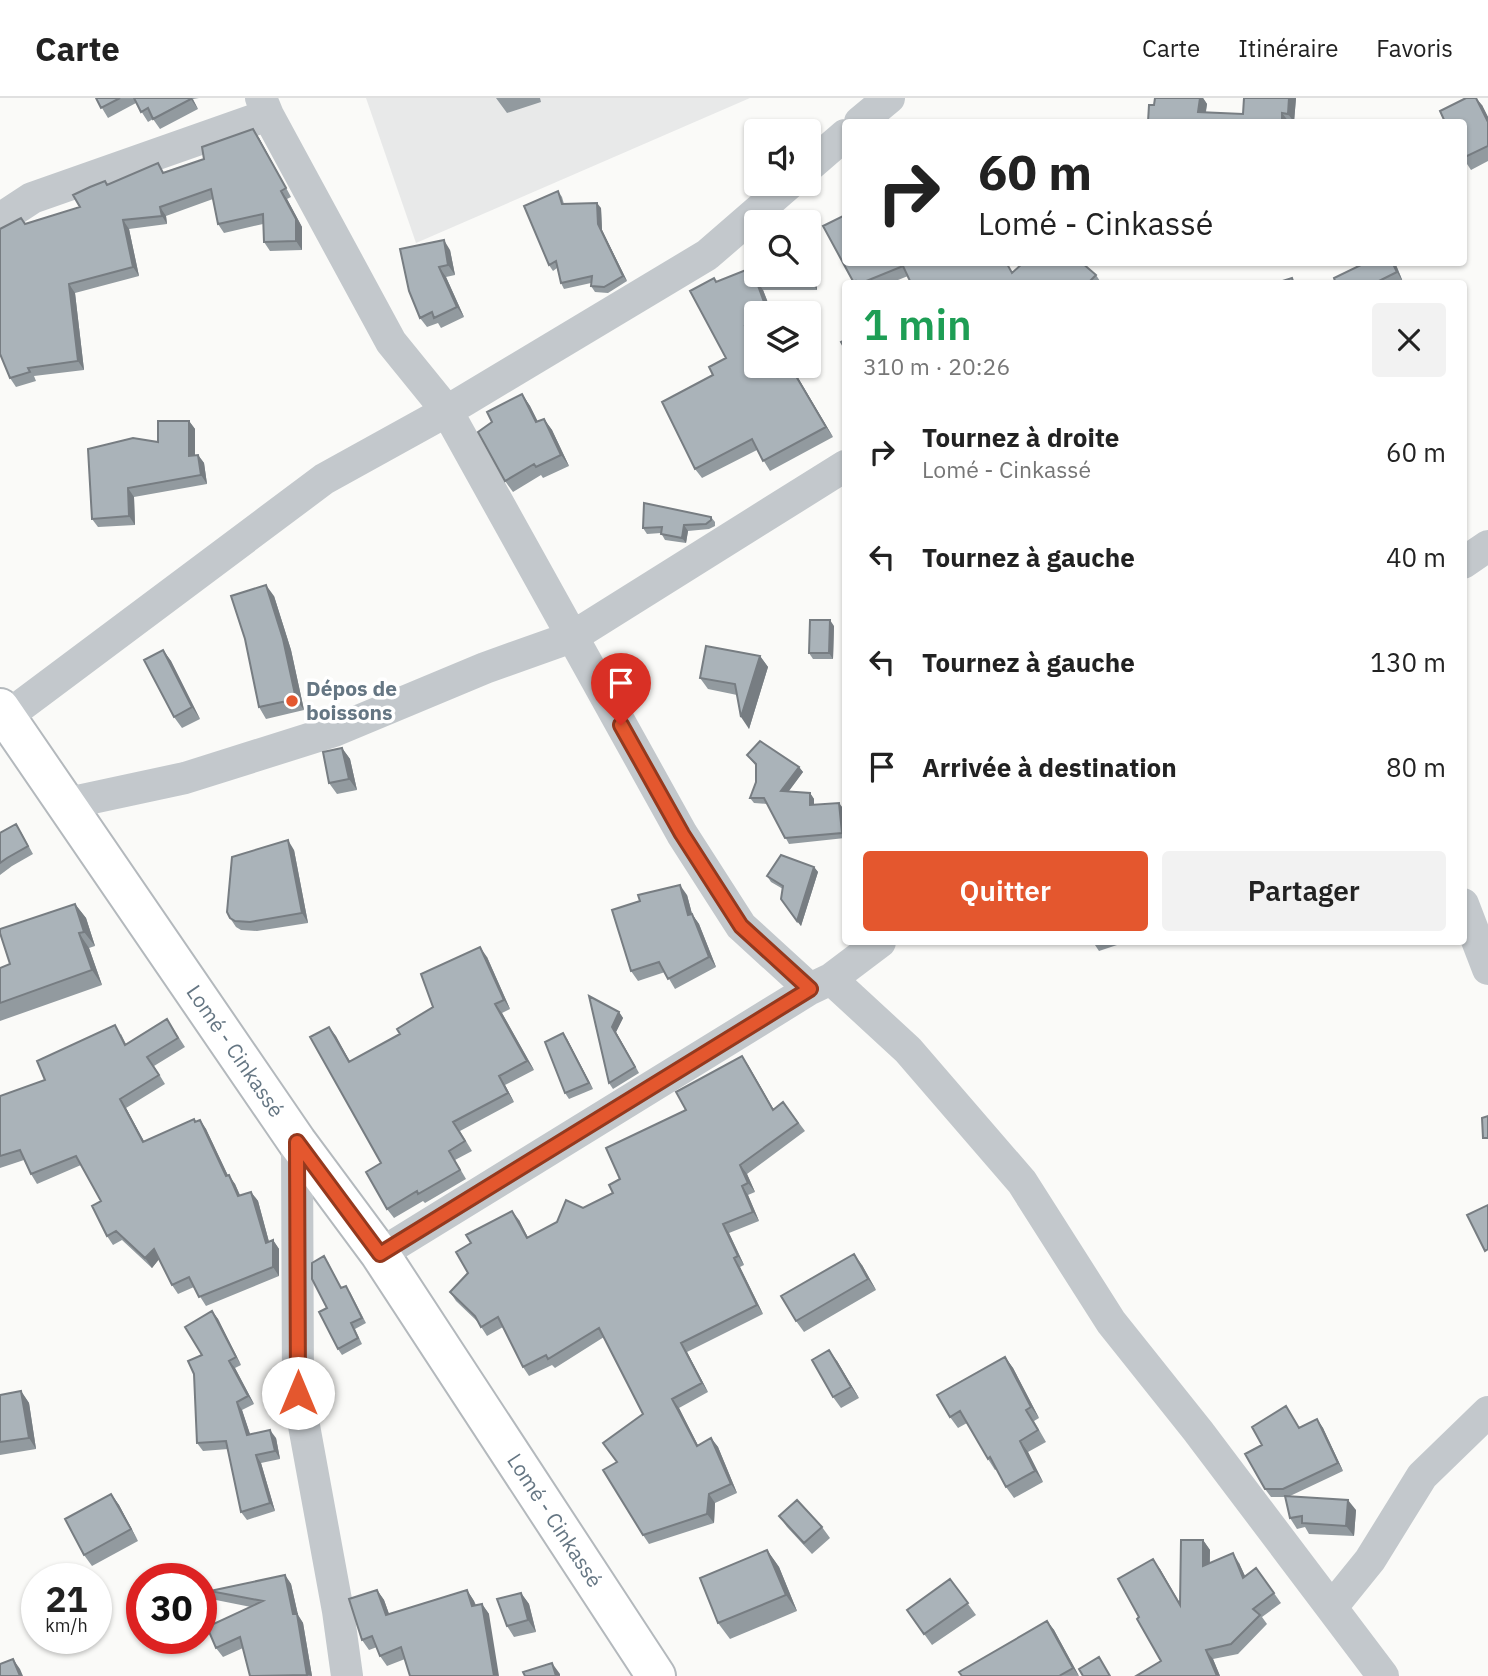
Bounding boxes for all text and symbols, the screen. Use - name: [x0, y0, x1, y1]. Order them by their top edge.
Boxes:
- text: Carte: [35, 27, 120, 70]
- text: Carte: [1142, 32, 1200, 64]
- text: Itinéraire: [1238, 32, 1338, 64]
- text: Favoris: [1376, 32, 1453, 64]
- map controls: [744, 119, 821, 378]
- button: sound: [744, 119, 821, 196]
- text: 60 m: [978, 140, 1092, 203]
- icon: right: [863, 147, 954, 238]
- text: Lomé - Cinkassé: [978, 202, 1213, 244]
- button: search: [744, 210, 821, 287]
- text: 1 min: [863, 297, 972, 352]
- button: layers: [744, 301, 821, 378]
- button: close: [1372, 303, 1446, 377]
- text: 310 m · 20:26: [863, 351, 1010, 381]
- text: Tournez à droite: [922, 420, 1119, 454]
- icon: right: [863, 433, 901, 471]
- text: 60 m: [1386, 435, 1446, 469]
- text: Lomé - Cinkassé: [922, 454, 1091, 484]
- icon: left: [863, 538, 901, 576]
- text: Tournez à gauche: [922, 540, 1135, 574]
- text: 40 m: [1386, 540, 1446, 574]
- icon: left: [863, 643, 901, 681]
- text: Tournez à gauche: [922, 645, 1135, 679]
- text: 130 m: [1370, 645, 1446, 679]
- pin: [591, 653, 651, 725]
- icon: arrive: [602, 664, 640, 702]
- place label: Dépos de boissons: [306, 674, 397, 726]
- marker: Dépos de boissons: [284, 693, 300, 709]
- icon: arrive: [863, 748, 901, 786]
- text: Arrivée à destination: [922, 750, 1177, 784]
- text: 80 m: [1386, 750, 1446, 784]
- button: Quitter: [863, 851, 1148, 931]
- button: Partager: [1162, 851, 1446, 931]
- street label: Lomé - Cinkassé: [181, 979, 291, 1122]
- position arrow: [261, 1356, 335, 1430]
- street label: Lomé - Cinkassé: [501, 1448, 609, 1593]
- speed limit sign: 30: [126, 1563, 217, 1654]
- text: 21: [45, 1576, 88, 1622]
- text: km/h: [45, 1614, 88, 1637]

